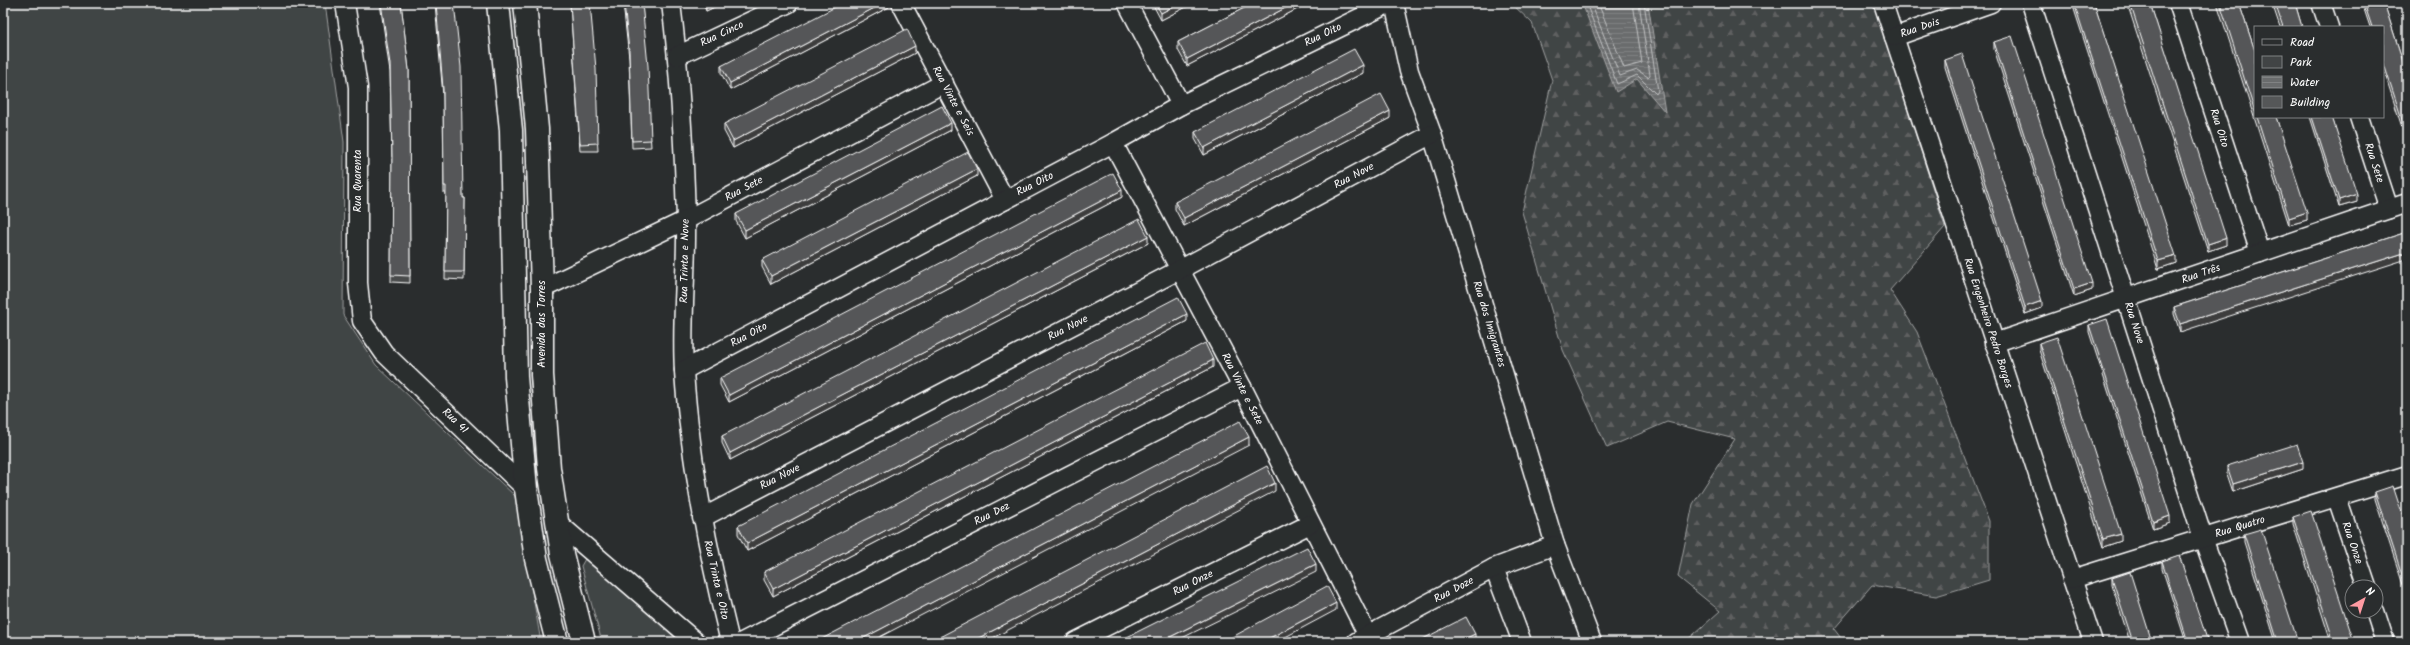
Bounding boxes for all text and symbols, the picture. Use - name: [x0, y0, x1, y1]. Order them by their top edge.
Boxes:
- street label: Rua Dois: [1898, 13, 1942, 43]
- street label: Rua Cinco: [697, 16, 747, 52]
- street label: Rua Oito: [1301, 18, 1345, 52]
- legend: [2254, 26, 2384, 118]
- text: Road: [2290, 33, 2315, 52]
- text: Park: [2290, 53, 2312, 72]
- street label: Rua Vinte e Seis: [927, 63, 979, 139]
- text: Water: [2290, 73, 2320, 92]
- text: Building: [2290, 93, 2330, 112]
- street label: Rua Oito: [2204, 106, 2234, 150]
- street label: Rua Sete: [2359, 141, 2389, 185]
- street label: Rua Quarenta: [349, 150, 367, 212]
- street label: Rua Nove: [1331, 158, 1377, 194]
- street label: Rua Oito: [1013, 167, 1057, 201]
- street label: Rua Sete: [722, 171, 766, 207]
- street label: Rua Trinta e Nove: [675, 219, 695, 303]
- street label: Rua Engenheiro Pedro Borges: [1958, 256, 2018, 391]
- street label: Rua Três: [2179, 259, 2223, 289]
- street label: Rua dos Imigrantes: [1467, 279, 1511, 370]
- street label: Avenida das Torres: [533, 280, 551, 368]
- street label: Rua Nove: [2119, 300, 2149, 346]
- street label: Rua Nove: [1045, 310, 1091, 346]
- street label: Rua Oito: [727, 318, 771, 352]
- street label: Rua Vinte e Sete: [1216, 350, 1268, 428]
- street label: Rua 41: [438, 404, 472, 438]
- street label: Rua Nove: [757, 459, 803, 495]
- street label: Rua Dez: [971, 497, 1013, 531]
- street label: Rua Quatro: [2213, 511, 2267, 543]
- street label: Rua Onze: [2336, 519, 2368, 567]
- street label: Rua Trinta e Oito: [698, 538, 734, 622]
- street label: Rua Onze: [1169, 565, 1217, 601]
- street label: Rua Doze: [1431, 572, 1477, 608]
- north arrow: [2344, 579, 2384, 619]
- text: N: [2361, 583, 2378, 601]

